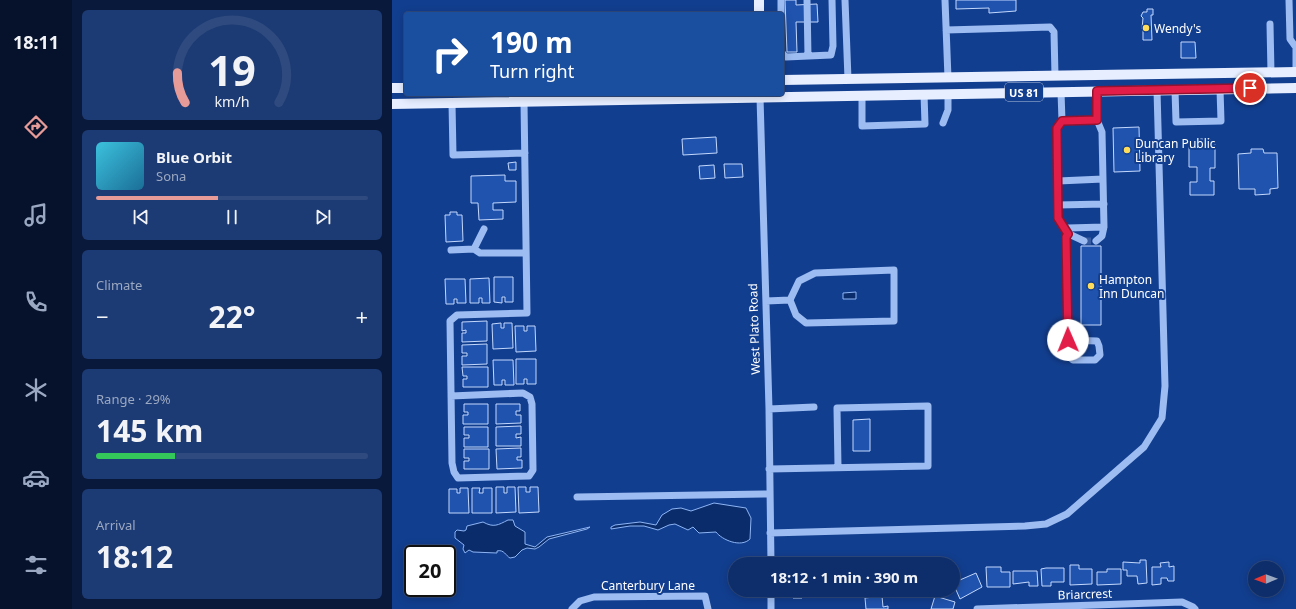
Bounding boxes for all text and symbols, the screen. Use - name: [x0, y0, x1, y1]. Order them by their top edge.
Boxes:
- place label: Wendy's: [1154, 20, 1201, 37]
- text: 190 m: [490, 23, 573, 61]
- marker: Wendy's: [1141, 23, 1151, 33]
- icon: right: [424, 28, 476, 80]
- text: 18:11: [13, 30, 59, 54]
- text: 19: [208, 42, 256, 98]
- text: Turn right: [490, 59, 574, 83]
- pin: [1233, 71, 1267, 105]
- icon: arrive: [1239, 77, 1261, 99]
- road number: US 81: [1005, 83, 1043, 101]
- text: km/h: [214, 91, 250, 110]
- icon: directions: [22, 113, 50, 141]
- place label: Duncan Public Library: [1135, 135, 1216, 166]
- marker: Duncan Public Library: [1122, 145, 1132, 155]
- text: Blue Orbit: [156, 147, 232, 167]
- text: Sona: [156, 167, 186, 185]
- icon: music: [22, 201, 50, 229]
- icon: previous: [130, 206, 152, 228]
- icon: pause: [221, 206, 243, 228]
- icon: next: [312, 206, 334, 228]
- place label: Hampton Inn Duncan: [1099, 271, 1165, 302]
- text: Climate: [96, 276, 142, 294]
- marker: Hampton Inn Duncan: [1086, 281, 1096, 291]
- street label: West Plato Road: [744, 283, 764, 375]
- icon: phone: [22, 288, 50, 316]
- text: 22°: [208, 296, 256, 337]
- text: −: [96, 301, 109, 331]
- text: +: [355, 301, 368, 331]
- position arrow: [1047, 319, 1089, 361]
- icon: climate: [22, 376, 50, 404]
- text: Range · 29%: [96, 390, 171, 408]
- text: 145 km: [96, 410, 203, 451]
- icon: car: [22, 464, 50, 492]
- text: Arrival: [96, 516, 136, 534]
- text: 18:12: [96, 536, 173, 577]
- speed limit sign: 20: [404, 545, 456, 597]
- icon: filters: [22, 551, 50, 579]
- north arrow: [1248, 561, 1284, 597]
- map controls: [1248, 561, 1284, 597]
- text: 18:12 · 1 min · 390 m: [770, 567, 918, 587]
- street label: Canterbury Lane: [601, 577, 695, 594]
- street label: Briarcrest: [1057, 585, 1113, 603]

